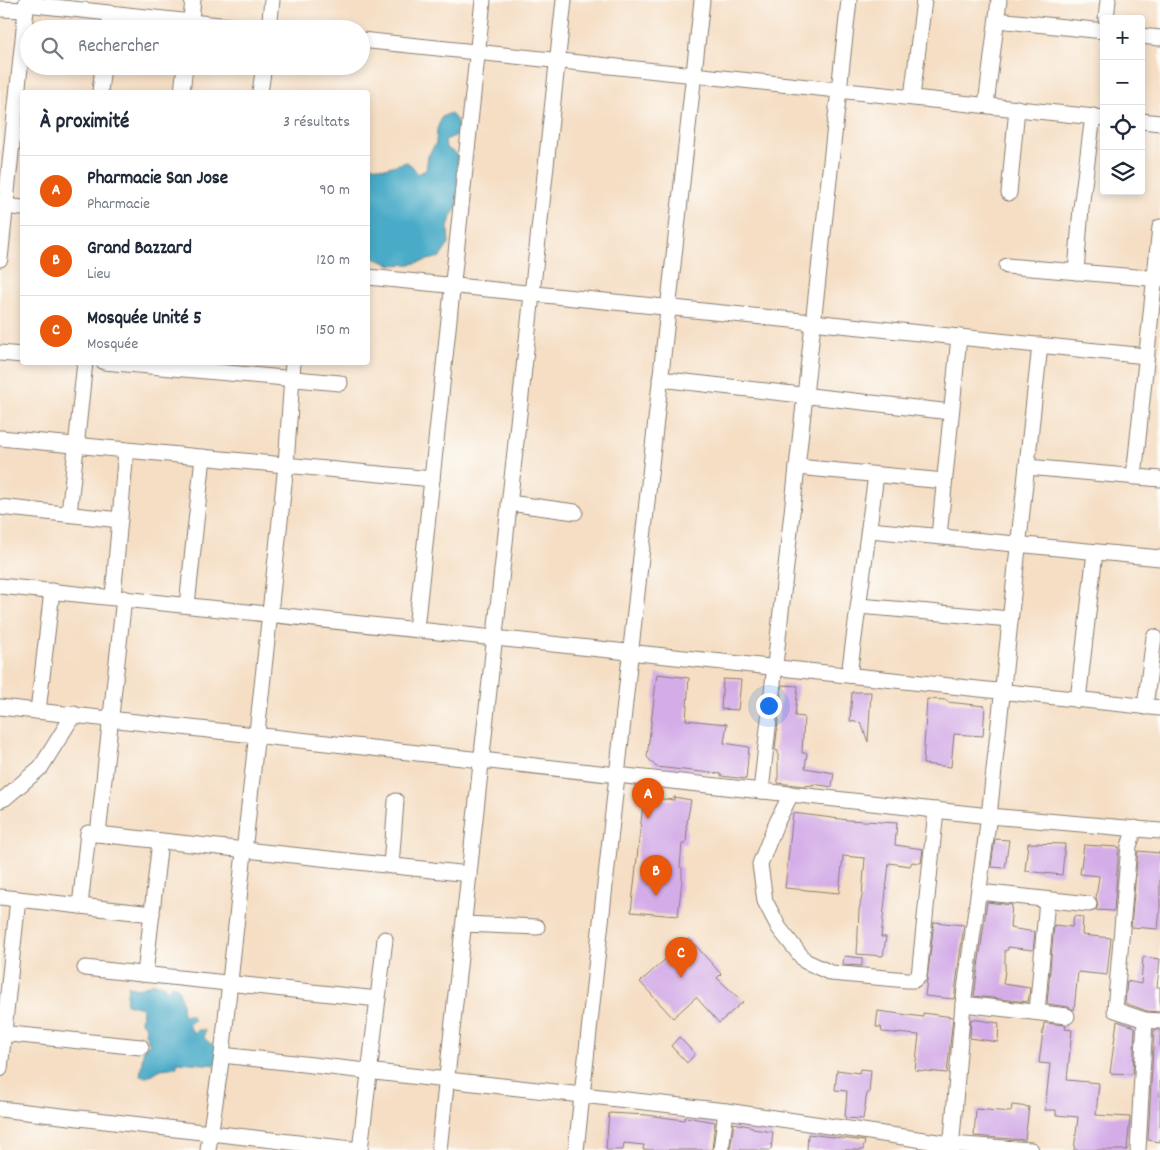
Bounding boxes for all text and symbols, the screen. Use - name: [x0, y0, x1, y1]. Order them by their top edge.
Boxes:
- map controls: [1100, 15, 1145, 195]
- button: +: [1100, 15, 1145, 60]
- search box: [20, 20, 370, 75]
- icon: search: [38, 34, 66, 62]
- text: Rechercher: [78, 34, 159, 61]
- button: −: [1100, 60, 1145, 105]
- button: locate: [1100, 105, 1145, 150]
- text: À proximité: [40, 108, 129, 138]
- text: 3 résultats: [283, 111, 350, 134]
- button: layers: [1100, 150, 1145, 195]
- text: Pharmacie San Jose: [87, 166, 228, 193]
- text: A: [52, 179, 60, 202]
- text: 90 m: [319, 179, 350, 202]
- text: Pharmacie: [87, 193, 150, 216]
- text: Grand Bazzard: [87, 236, 192, 263]
- text: B: [52, 249, 60, 272]
- text: 120 m: [316, 249, 350, 272]
- text: Lieu: [87, 263, 110, 286]
- text: Mosquée Unité 5: [87, 306, 202, 333]
- text: C: [52, 319, 60, 342]
- text: 150 m: [316, 319, 350, 342]
- text: Mosquée: [87, 333, 138, 356]
- your location: [756, 693, 782, 719]
- pin: A: [632, 778, 664, 819]
- pin: B: [640, 855, 672, 896]
- pin: C: [665, 937, 697, 978]

